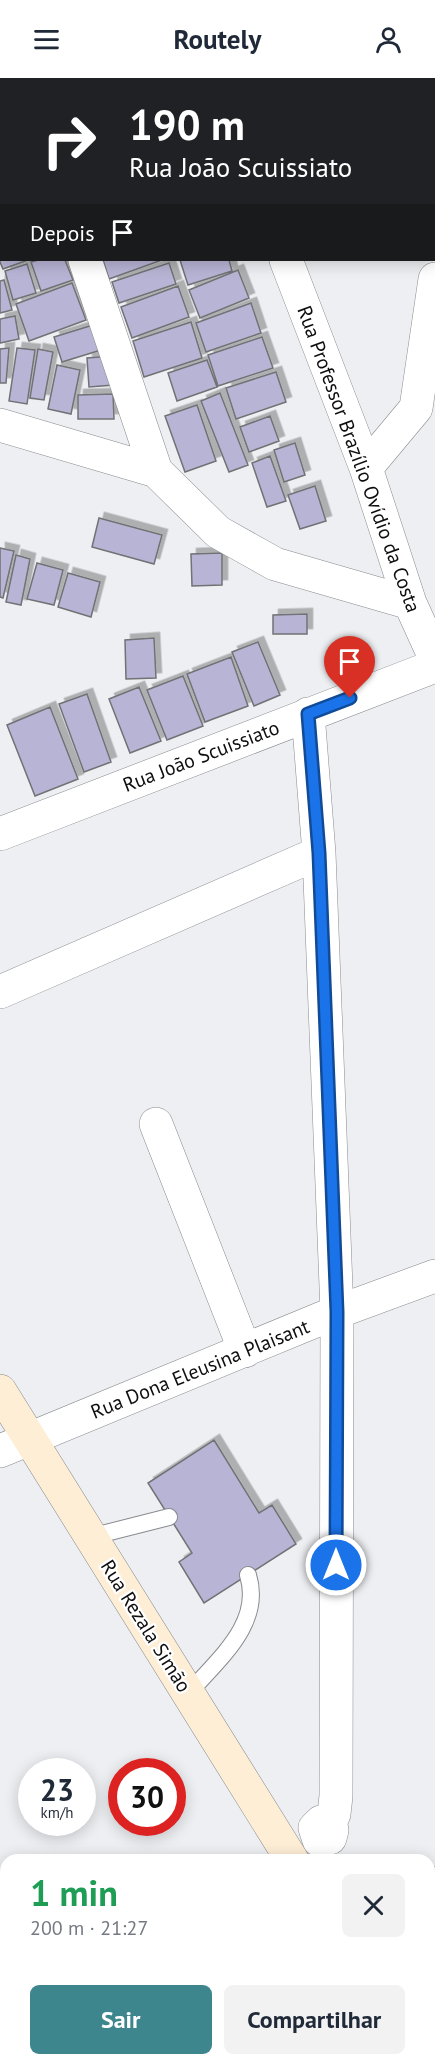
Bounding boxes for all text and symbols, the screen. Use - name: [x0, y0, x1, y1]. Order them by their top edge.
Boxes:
- text: Routely: [174, 22, 261, 56]
- icon: menu: [30, 23, 63, 56]
- icon: person: [372, 23, 405, 56]
- text: 190 m: [129, 97, 245, 152]
- icon: right: [30, 102, 108, 180]
- text: Rua João Scuissiato: [129, 150, 352, 184]
- icon: arrive: [106, 216, 139, 249]
- text: Depois: [30, 219, 94, 247]
- street label: Rua Professor Brazílio Ovídio da Costa: [291, 302, 427, 616]
- pin: [324, 636, 375, 698]
- icon: arrive: [333, 645, 366, 678]
- street label: Rua João Scuissiato: [119, 714, 283, 798]
- street label: Rua Dona Eleusina Plaisant: [87, 1313, 313, 1425]
- position arrow: [304, 1533, 368, 1597]
- street label: Rua Rezala Simão: [95, 1555, 197, 1697]
- speed limit sign: 30: [108, 1758, 186, 1836]
- text: 23: [40, 1770, 74, 1809]
- text: km/h: [41, 1803, 73, 1822]
- text: 1 min: [30, 1869, 118, 1916]
- button: close: [342, 1874, 405, 1937]
- text: 200 m · 21:27: [30, 1915, 148, 1941]
- button: Sair: [30, 1985, 212, 2054]
- button: Compartilhar: [224, 1985, 405, 2054]

